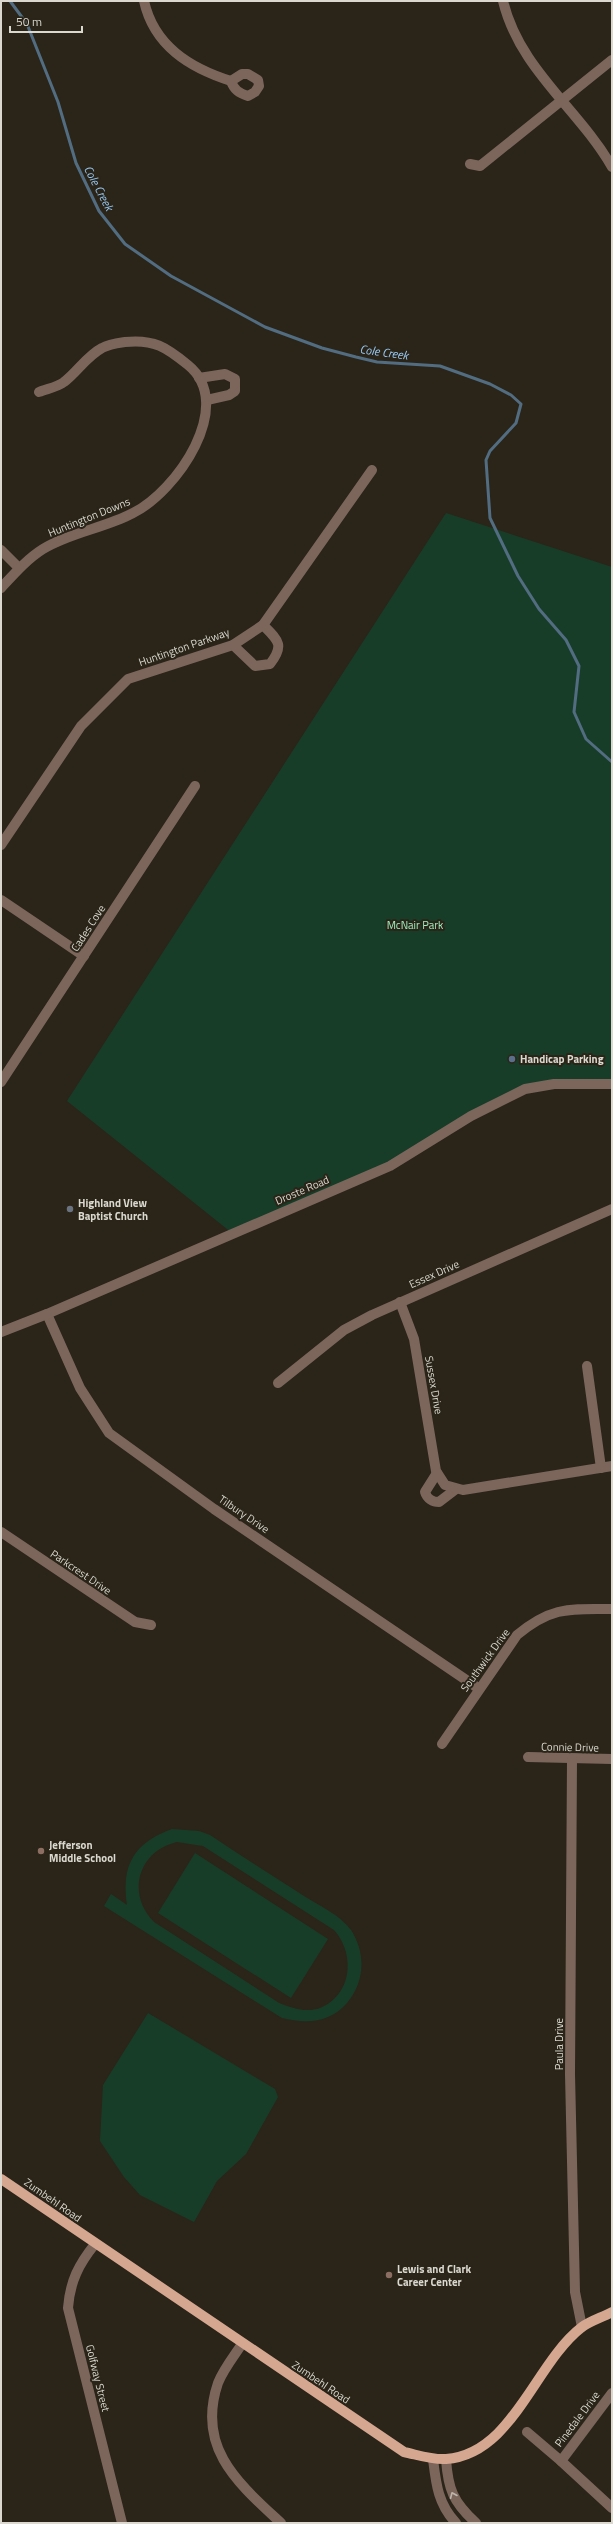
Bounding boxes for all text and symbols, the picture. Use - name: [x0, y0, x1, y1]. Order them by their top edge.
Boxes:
- scale bar: [10, 8, 82, 34]
- text: 50 m: [16, 12, 42, 31]
- water label: Cole Creek: [79, 162, 120, 215]
- water label: Cole Creek: [359, 339, 411, 365]
- street label: Huntington Downs: [46, 493, 132, 541]
- street label: Huntington Parkway: [136, 624, 232, 670]
- street label: Cades Cove: [67, 901, 109, 954]
- park label: McNair Park: [387, 917, 444, 933]
- place label: Handicap Parking: [520, 1051, 604, 1067]
- marker: Handicap Parking: [507, 1054, 517, 1064]
- street label: Droste Road: [272, 1171, 332, 1209]
- place label: Highland View Baptist Church: [78, 1195, 148, 1224]
- marker: Highland View Baptist Church: [65, 1204, 75, 1214]
- street label: Essex Drive: [406, 1256, 462, 1292]
- street label: Sussex Drive: [421, 1355, 447, 1416]
- street label: Tilbury Drive: [215, 1491, 273, 1537]
- street label: Parkcrest Drive: [47, 1546, 115, 1599]
- street label: Southwick Drive: [457, 1625, 514, 1695]
- street label: Connie Drive: [541, 1738, 600, 1756]
- place label: Jefferson Middle School: [49, 1837, 116, 1866]
- marker: Jefferson Middle School: [36, 1846, 46, 1856]
- street label: Paula Drive: [551, 2017, 567, 2070]
- street label: Zumbehl Road: [21, 2174, 85, 2226]
- place label: Lewis and Clark Career Center: [397, 2261, 472, 2290]
- marker: Lewis and Clark Career Center: [384, 2270, 394, 2280]
- street label: Golfway Street: [82, 2343, 114, 2413]
- street label: Zumbehl Road: [289, 2357, 353, 2407]
- street label: Pinedale Drive: [551, 2387, 604, 2450]
- one-way arrow: [449, 2492, 457, 2499]

